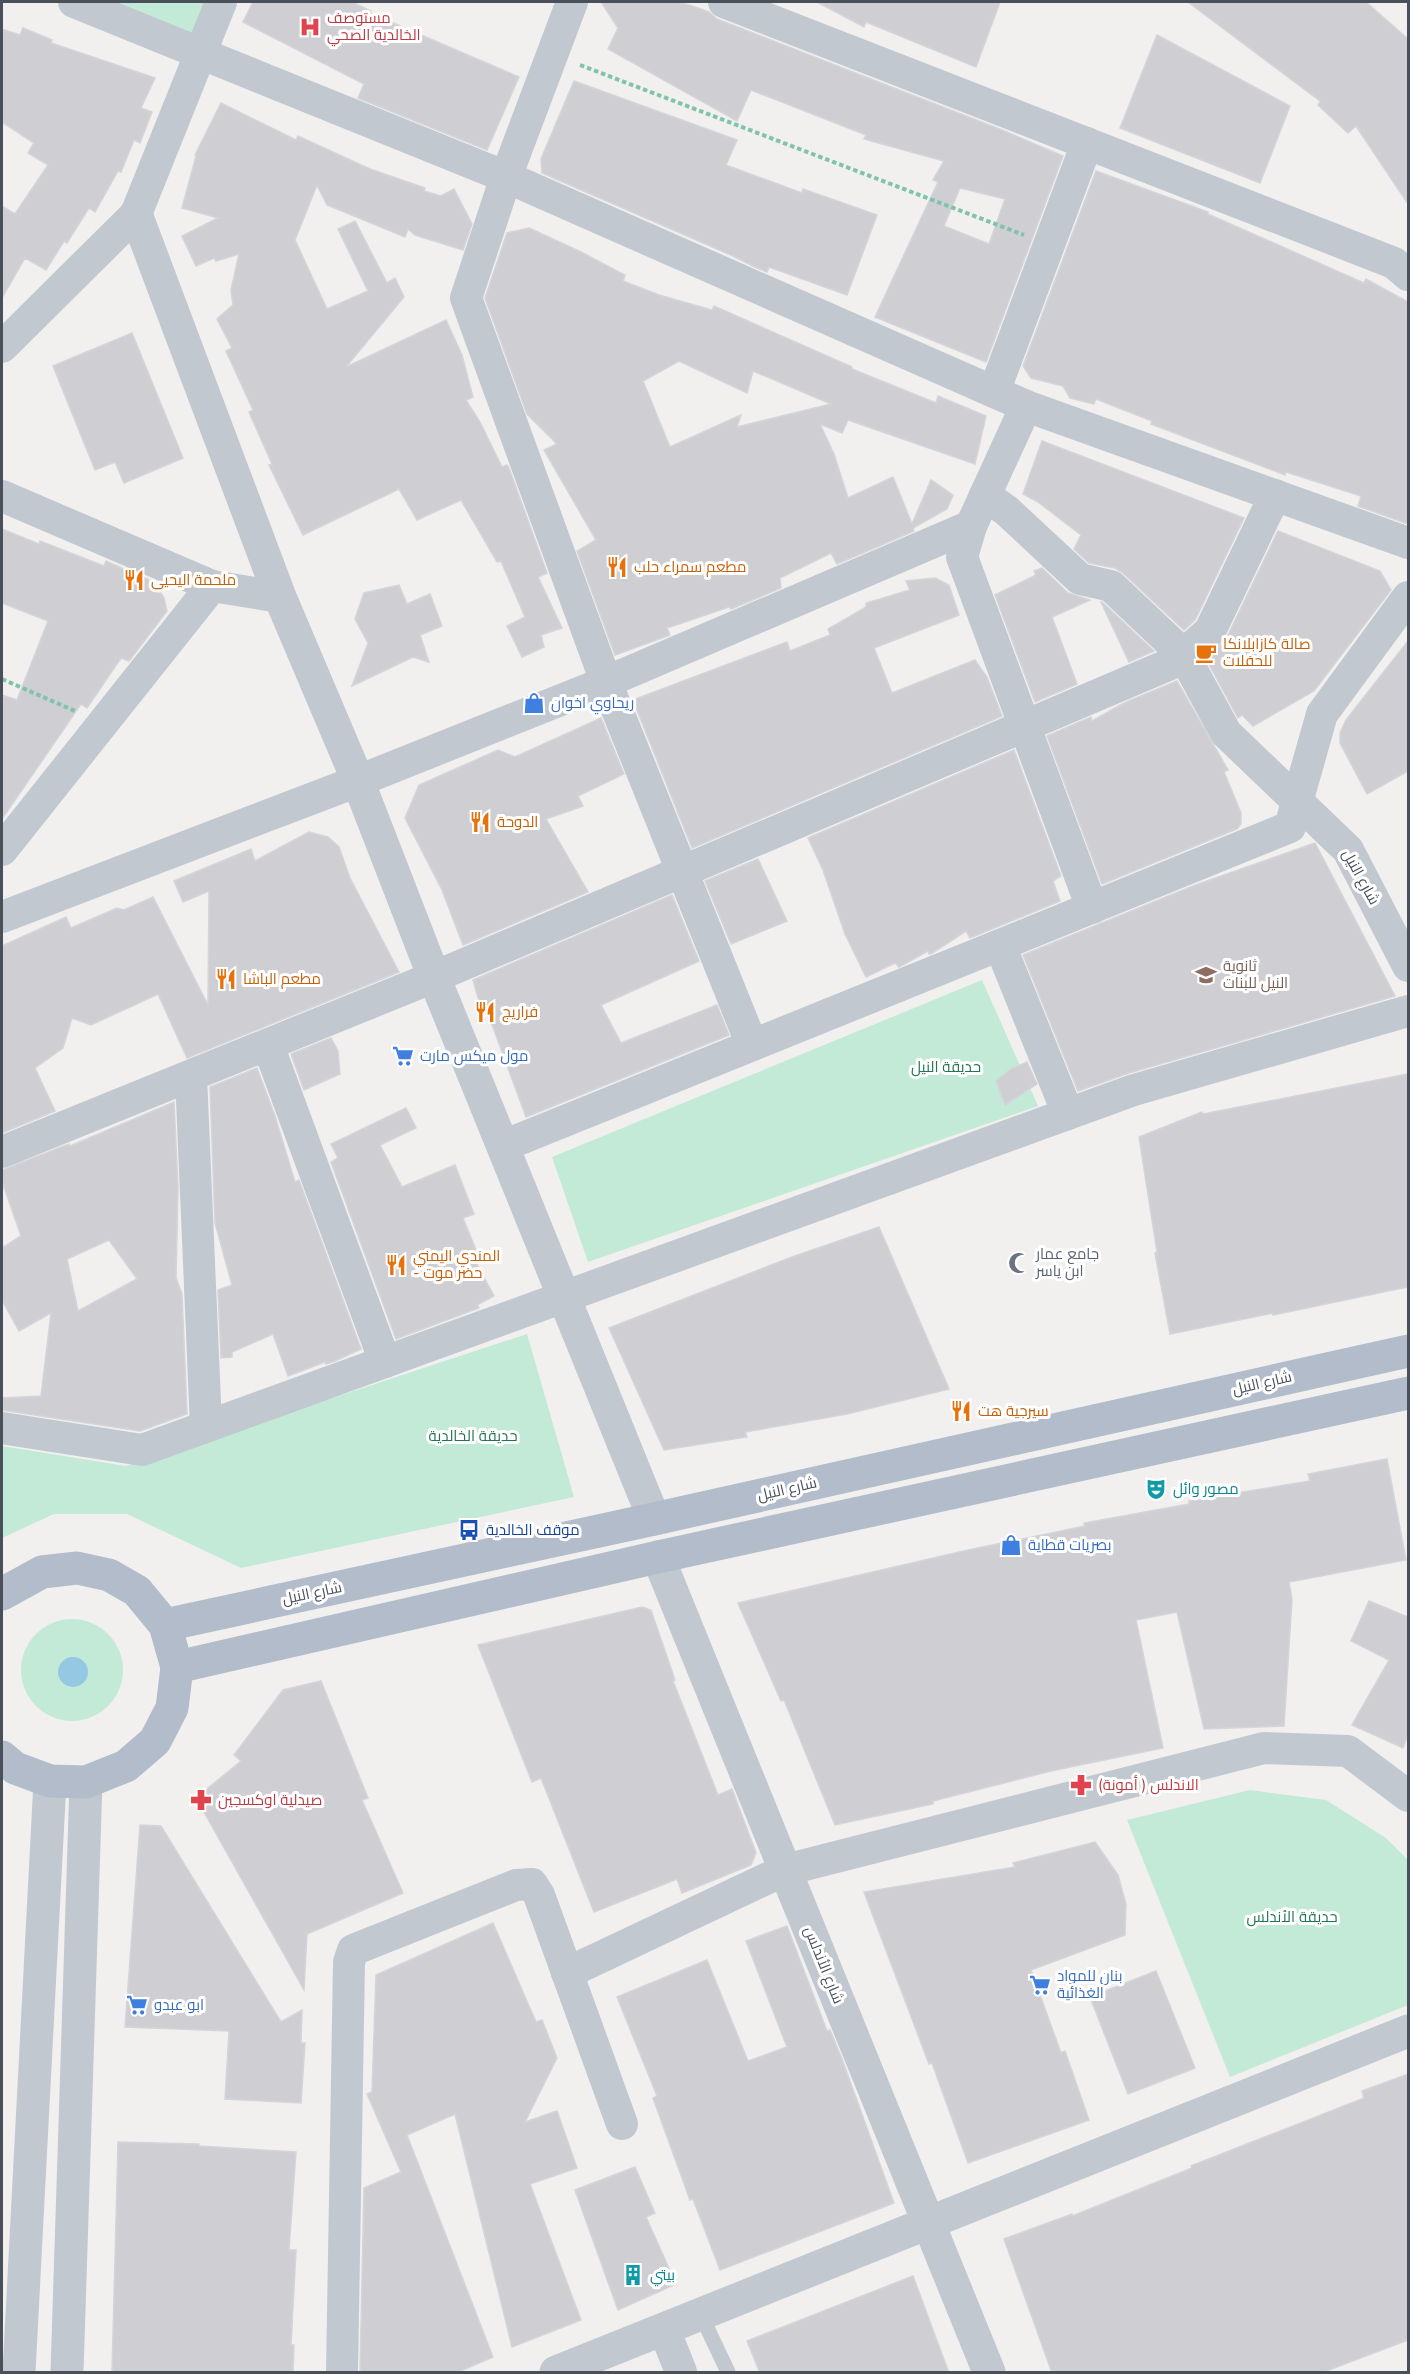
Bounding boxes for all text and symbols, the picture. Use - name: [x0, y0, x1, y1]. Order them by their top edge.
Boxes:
- place label: مستوصف الخالدية الصحي: [327, 8, 421, 47]
- hospital icon: مستوصف الخالدية الصحي: [298, 15, 322, 39]
- restaurant icon: مطعم سمراء حلب: [605, 555, 629, 579]
- place label: مطعم سمراء حلب: [634, 557, 746, 577]
- restaurant icon: ملحمة اليحيى: [122, 568, 146, 592]
- place label: ملحمة اليحيى: [151, 570, 236, 590]
- place label: صالة كازابلانكا للحفلات: [1223, 634, 1311, 671]
- cafe icon: صالة كازابلانكا للحفلات: [1194, 641, 1218, 665]
- shop icon: ريحاوي اخوان: [522, 691, 546, 715]
- place label: ريحاوي اخوان: [551, 693, 634, 715]
- restaurant icon: الدوحة: [468, 810, 492, 834]
- place label: الدوحة: [497, 812, 538, 832]
- street label: شارع النيل: [1337, 846, 1384, 909]
- place label: ثانوية النيل للبنات: [1223, 956, 1288, 993]
- school or university icon: ثانوية النيل للبنات: [1194, 963, 1218, 987]
- restaurant icon: مطعم الباشا: [214, 967, 238, 991]
- place label: مطعم الباشا: [243, 969, 321, 989]
- restaurant icon: فراريج: [473, 1000, 497, 1024]
- place label: فراريج: [502, 1002, 538, 1023]
- supermarket icon: مول ميكس مارت: [391, 1044, 415, 1068]
- place label: مول ميكس مارت: [420, 1046, 528, 1066]
- park label: حديقة النيل: [911, 1057, 981, 1077]
- place label: جامع عمار ابن ياسر: [1035, 1244, 1099, 1281]
- place label: المندي اليمني - حضر موت: [413, 1246, 500, 1283]
- mosque icon: جامع عمار ابن ياسر: [1007, 1251, 1031, 1275]
- restaurant icon: المندي اليمني - حضر موت: [384, 1253, 408, 1277]
- street label: شارع النيل: [1230, 1366, 1294, 1401]
- restaurant icon: سيرجية هت: [949, 1399, 973, 1423]
- place label: سيرجية هت: [978, 1401, 1049, 1421]
- park label: حديقة الخالدية: [429, 1426, 517, 1446]
- street label: شارع النيل: [755, 1472, 819, 1507]
- theatre icon: مصور وائل: [1144, 1477, 1168, 1501]
- place label: مصور وائل: [1173, 1479, 1239, 1499]
- bus stop icon: موقف الخالدية: [457, 1518, 481, 1542]
- place label: موقف الخالدية: [486, 1520, 580, 1540]
- shop icon: بصريات قطاية: [999, 1533, 1023, 1557]
- place label: بصريات قطاية: [1028, 1535, 1112, 1555]
- street label: شارع النيل: [280, 1577, 344, 1610]
- pharmacy icon: الاندلس ( أمونة): [1069, 1773, 1093, 1797]
- place label: الاندلس ( أمونة): [1098, 1775, 1199, 1795]
- pharmacy icon: صيدلية اوكسجين: [189, 1788, 213, 1812]
- place label: صيدلية اوكسجين: [218, 1790, 322, 1810]
- park label: حديقة الأندلس: [1246, 1907, 1338, 1927]
- street label: شارع الأندلس: [799, 1923, 849, 2007]
- place label: بنان للمواد الغذائية: [1057, 1966, 1123, 2003]
- supermarket icon: بنان للمواد الغذائية: [1028, 1973, 1052, 1997]
- supermarket icon: ابو عبدو: [125, 1993, 149, 2017]
- place label: ابو عبدو: [154, 1995, 204, 2015]
- building icon: بيتي: [621, 2263, 645, 2287]
- place label: بيتي: [650, 2265, 675, 2287]

